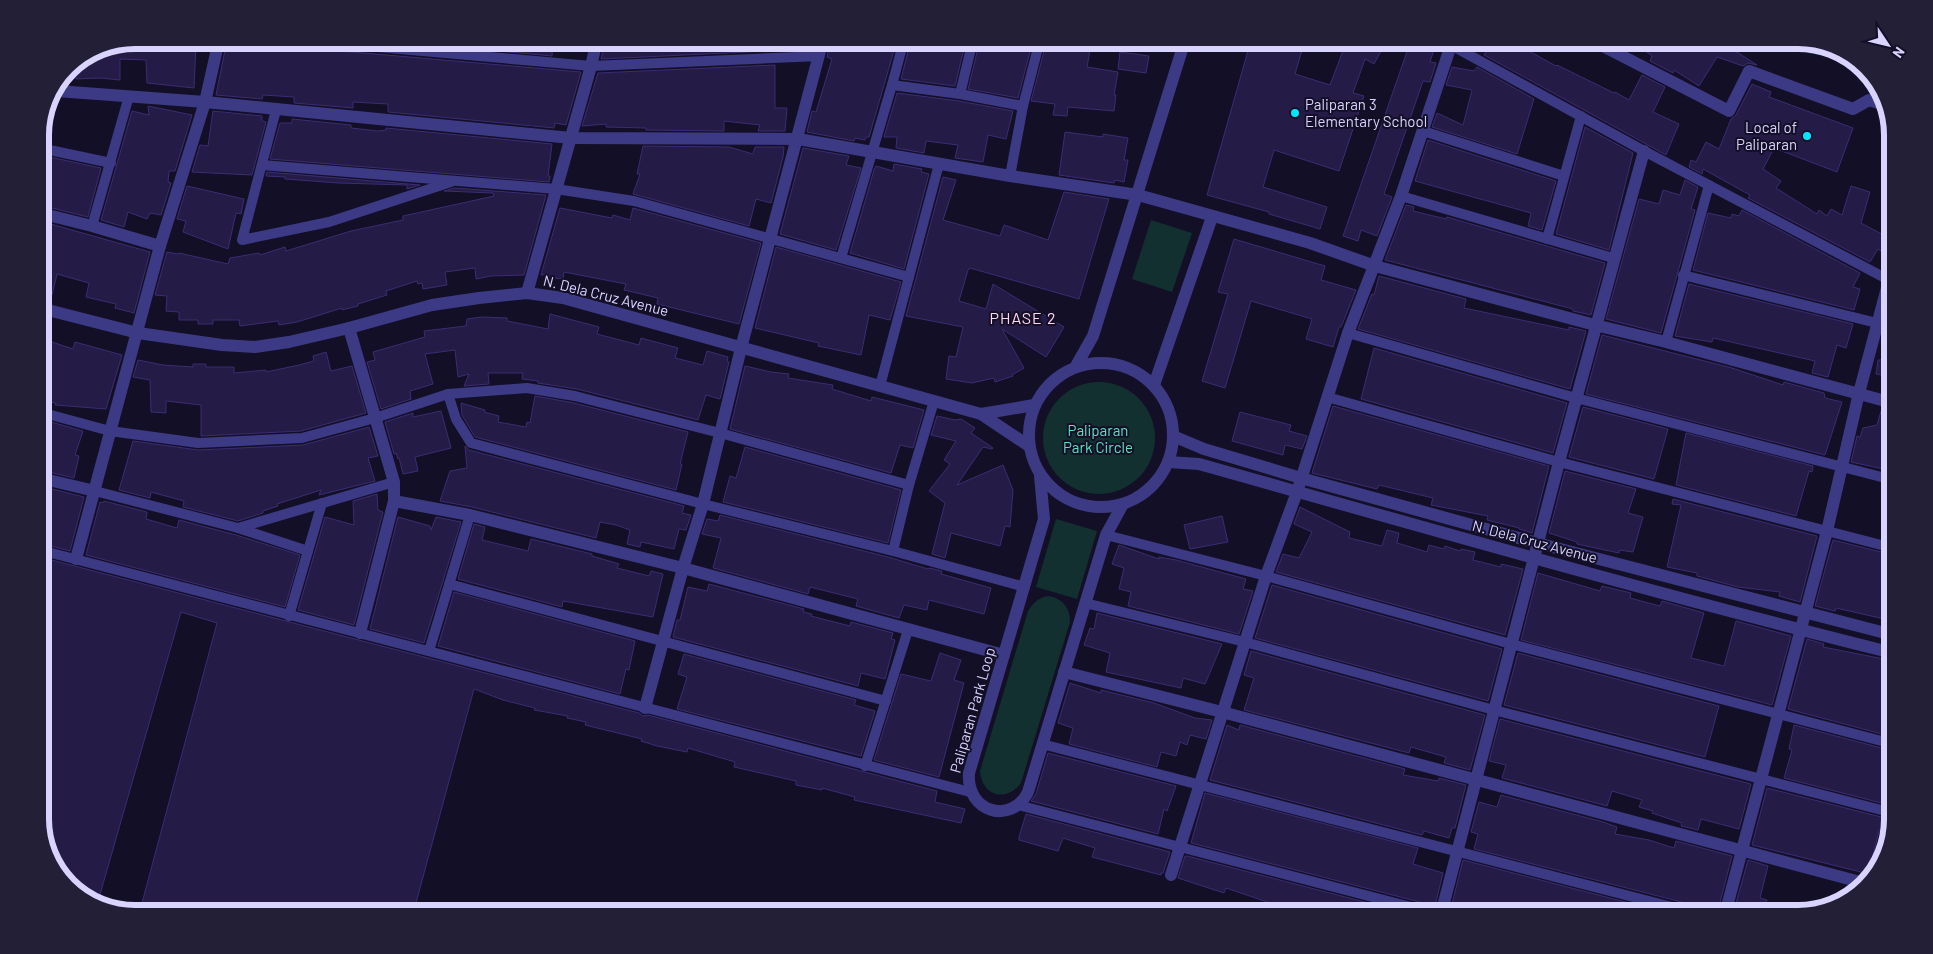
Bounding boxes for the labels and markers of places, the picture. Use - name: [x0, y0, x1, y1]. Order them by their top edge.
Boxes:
- place label: Paliparan 3 Elementary School: [1305, 95, 1427, 130]
- marker: Paliparan 3 Elementary School: [1289, 107, 1301, 119]
- place label: Local of Paliparan: [1736, 118, 1797, 153]
- marker: Local of Paliparan: [1801, 130, 1813, 142]

